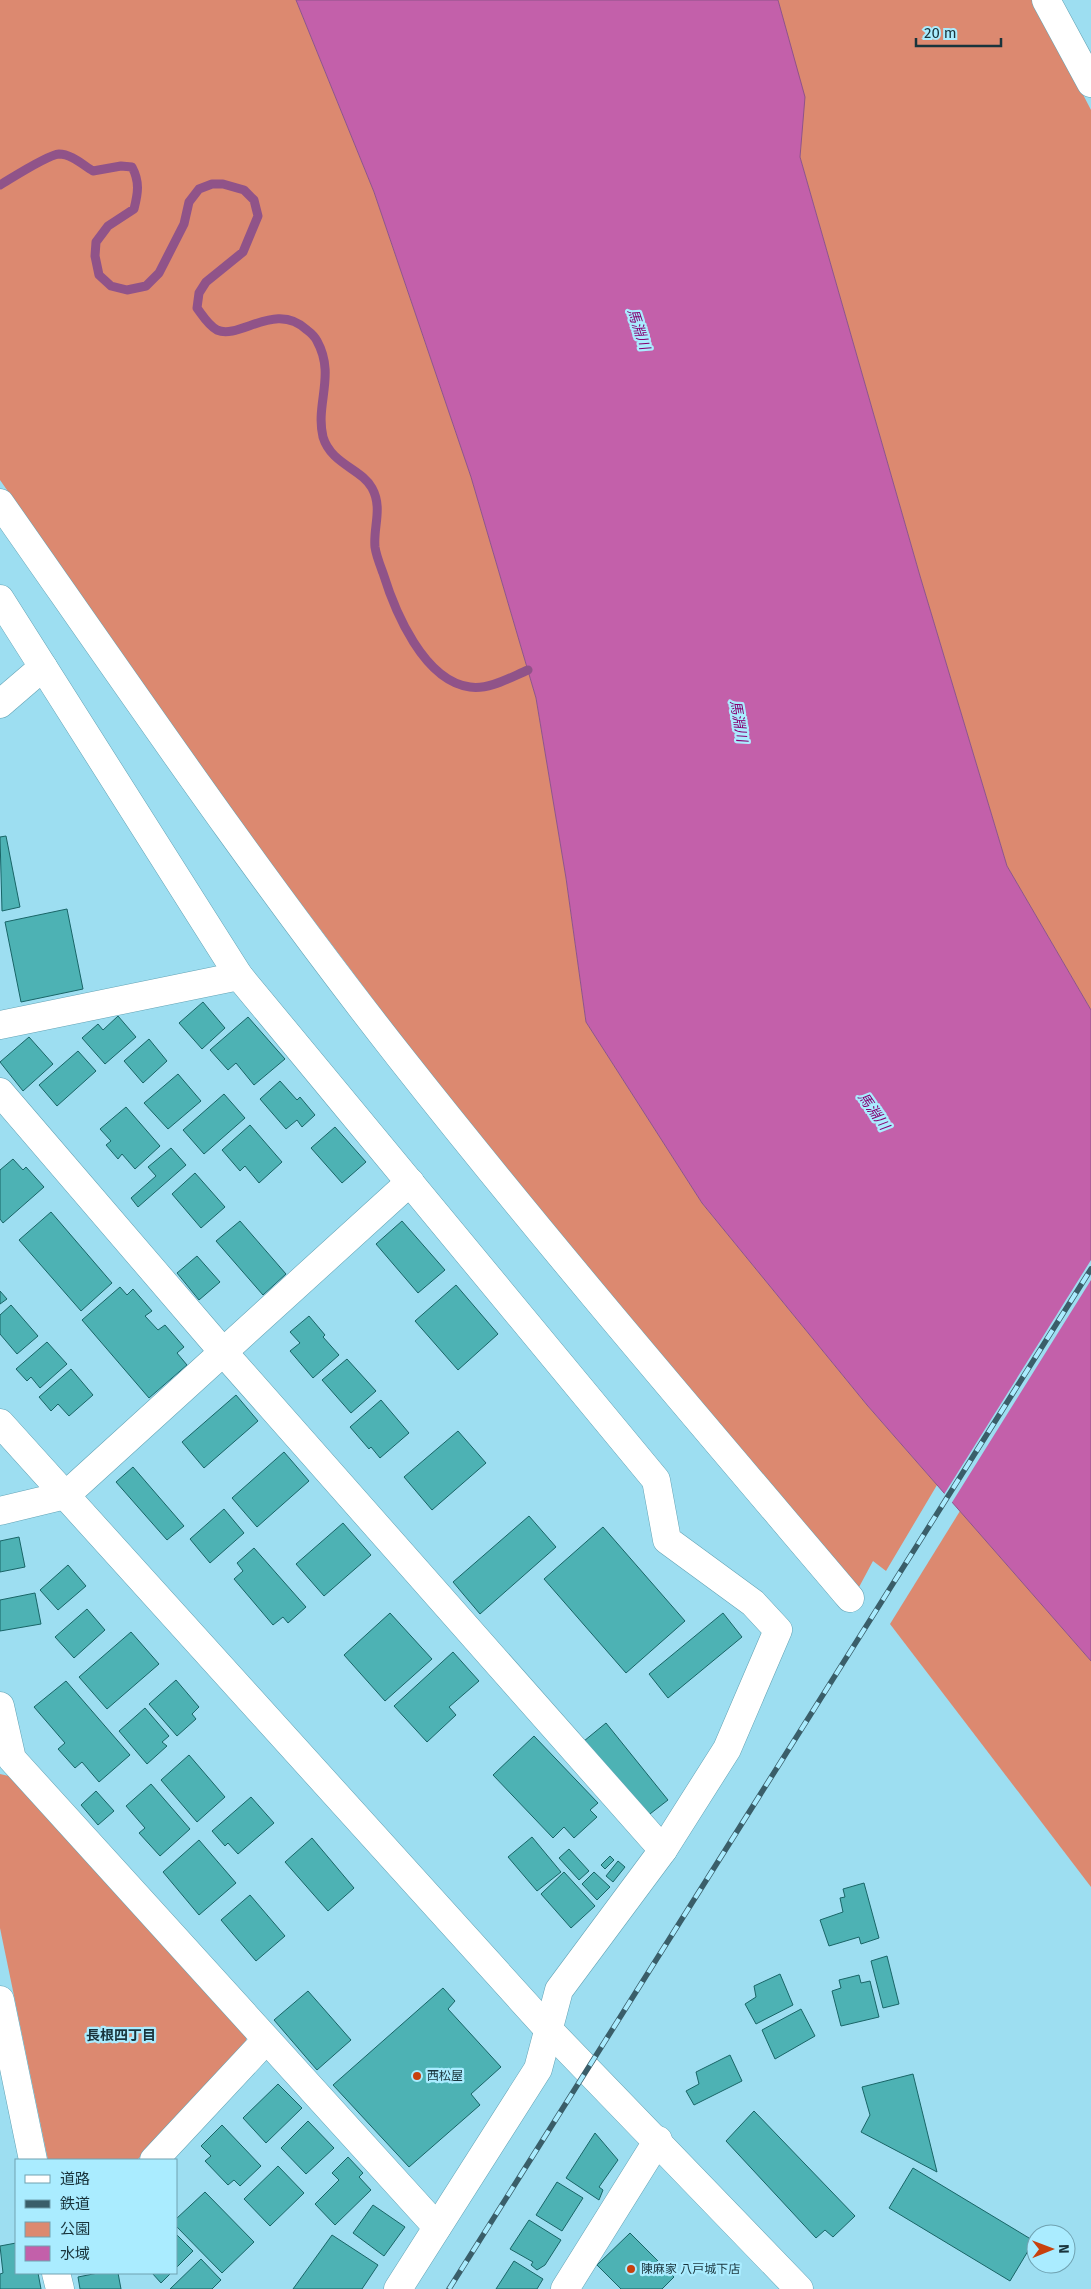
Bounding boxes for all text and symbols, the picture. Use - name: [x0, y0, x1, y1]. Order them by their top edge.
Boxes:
- scale bar: [916, 15, 1001, 47]
- text: 20 m: [924, 24, 957, 42]
- water label: 馬淵川: [624, 307, 654, 354]
- water label: 馬淵川: [726, 699, 751, 745]
- water label: 馬淵川: [855, 1089, 894, 1135]
- district label: 長根四丁目: [86, 2027, 156, 2044]
- place label: 西松屋: [427, 2069, 463, 2083]
- marker: 西松屋: [411, 2070, 423, 2082]
- legend: [15, 2159, 178, 2274]
- text: 道路: [60, 2170, 90, 2188]
- text: 鉄道: [60, 2195, 90, 2213]
- text: 公園: [60, 2220, 90, 2238]
- north arrow: [1026, 2224, 1076, 2274]
- text: N: [1055, 2244, 1072, 2254]
- text: 水域: [60, 2245, 90, 2263]
- place label: 陳麻家 八戸城下店: [641, 2262, 740, 2276]
- marker: 陳麻家 八戸城下店: [625, 2263, 637, 2275]

